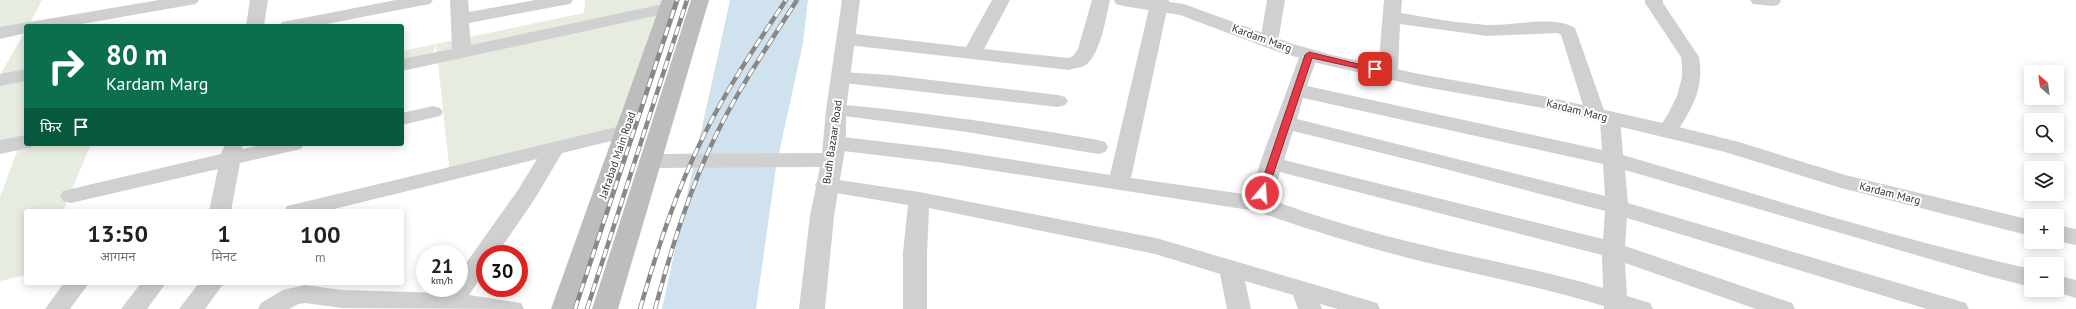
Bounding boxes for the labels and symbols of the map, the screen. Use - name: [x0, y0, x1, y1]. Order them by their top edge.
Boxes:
- street label: Kardam Marg: [1230, 21, 1294, 55]
- pin: [1358, 52, 1392, 86]
- north arrow: [2024, 65, 2064, 105]
- street label: Kardam Marg: [1545, 96, 1609, 124]
- street label: Budh Bazaar Road: [819, 99, 845, 185]
- street label: Jafrabad Main Road: [595, 110, 638, 201]
- position arrow: [1241, 172, 1283, 214]
- street label: Kardam Marg: [1858, 179, 1922, 207]
- speed limit sign: 30: [476, 245, 528, 297]

